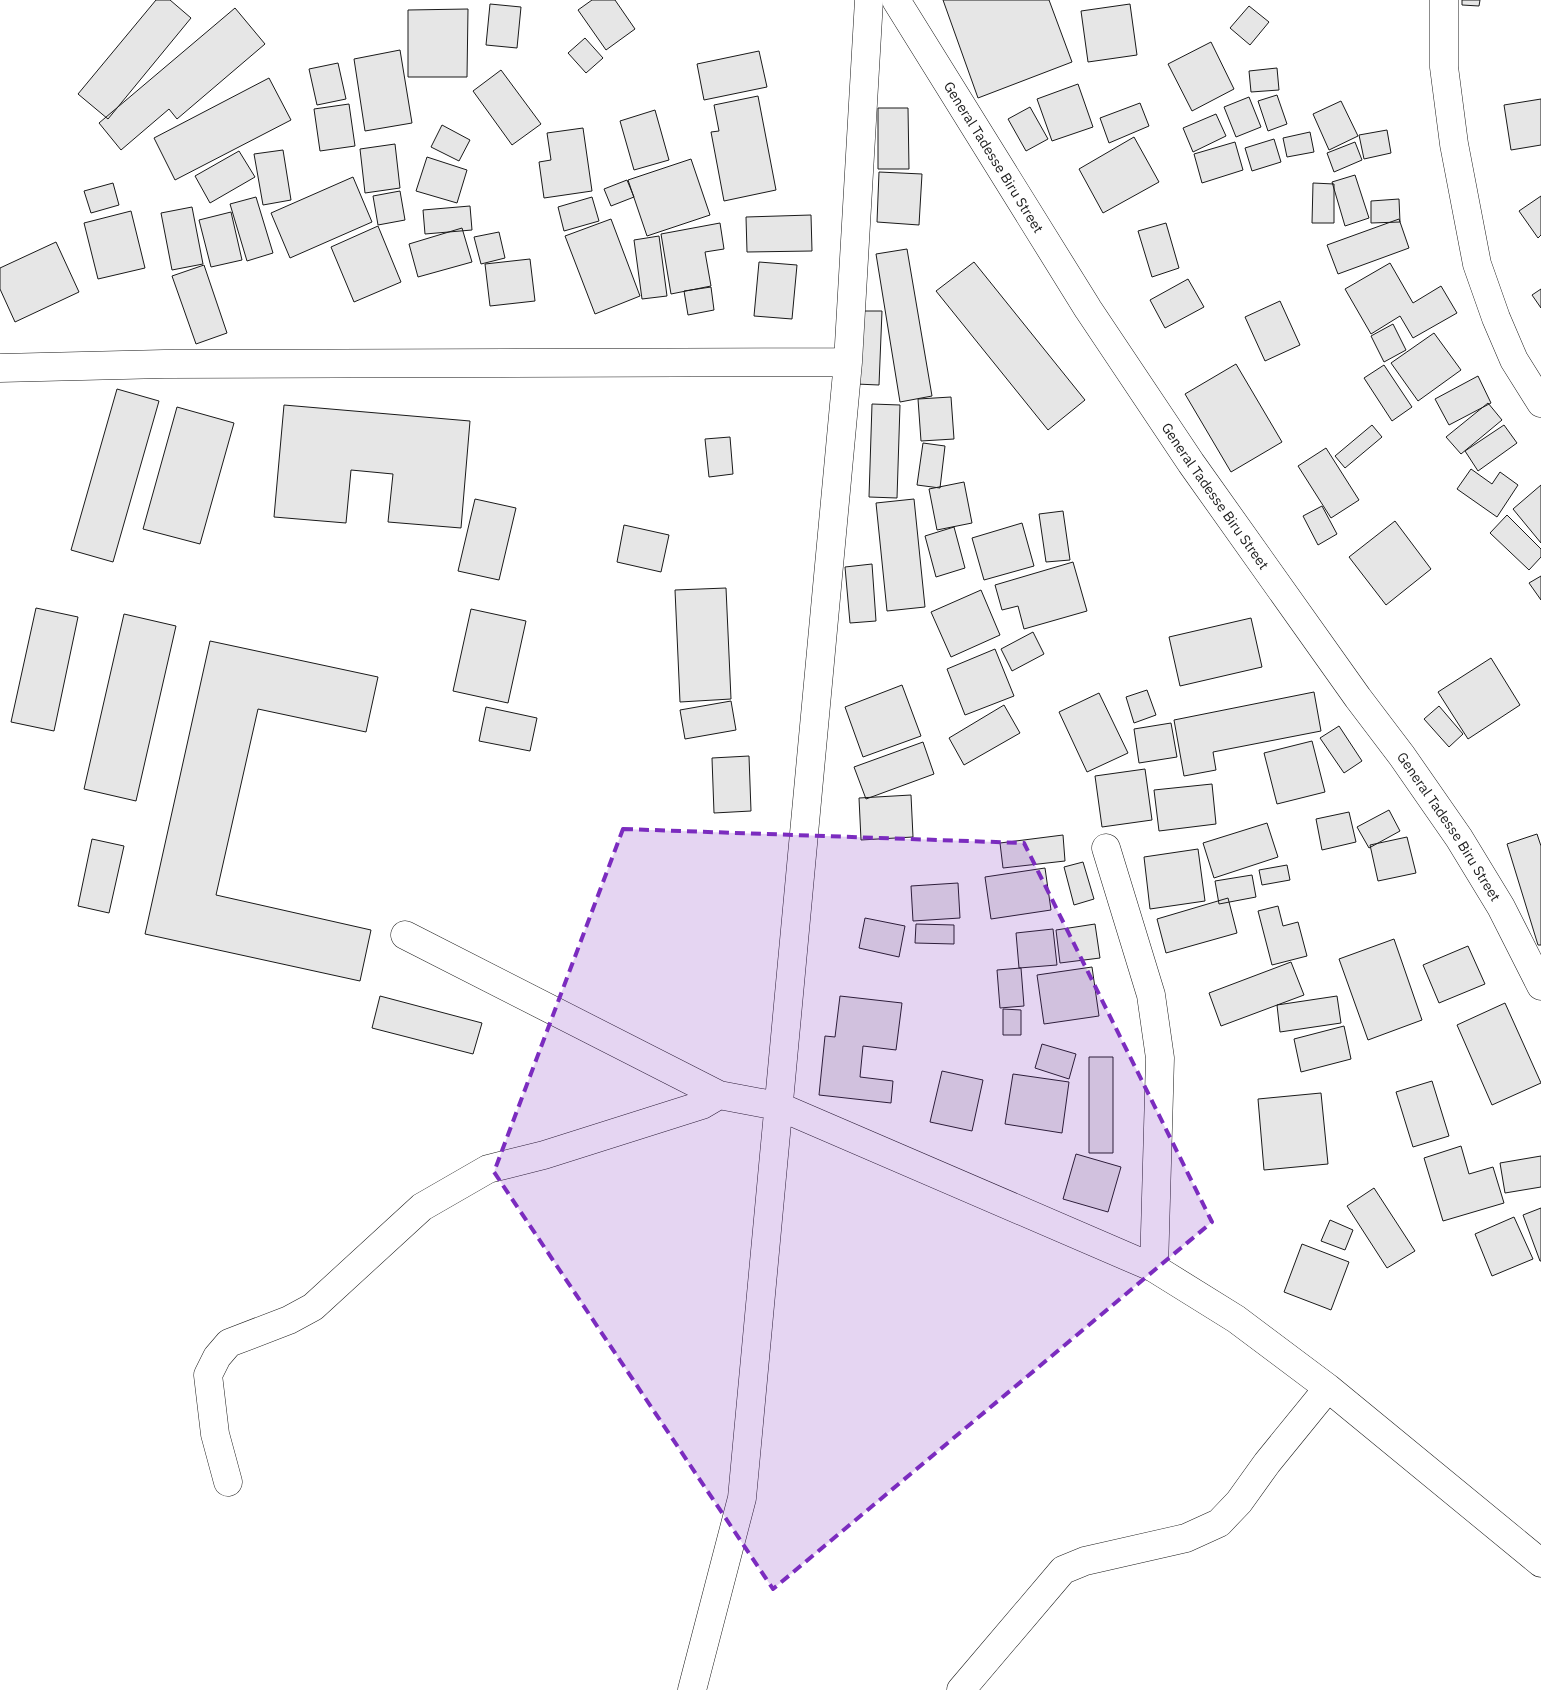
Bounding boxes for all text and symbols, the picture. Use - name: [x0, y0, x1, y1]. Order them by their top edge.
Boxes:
- street label: General Tadesse Biru Street: [940, 78, 1048, 236]
- street label: General Tadesse Biru Street: [1158, 419, 1273, 573]
- street label: General Tadesse Biru Street: [1393, 749, 1504, 905]

